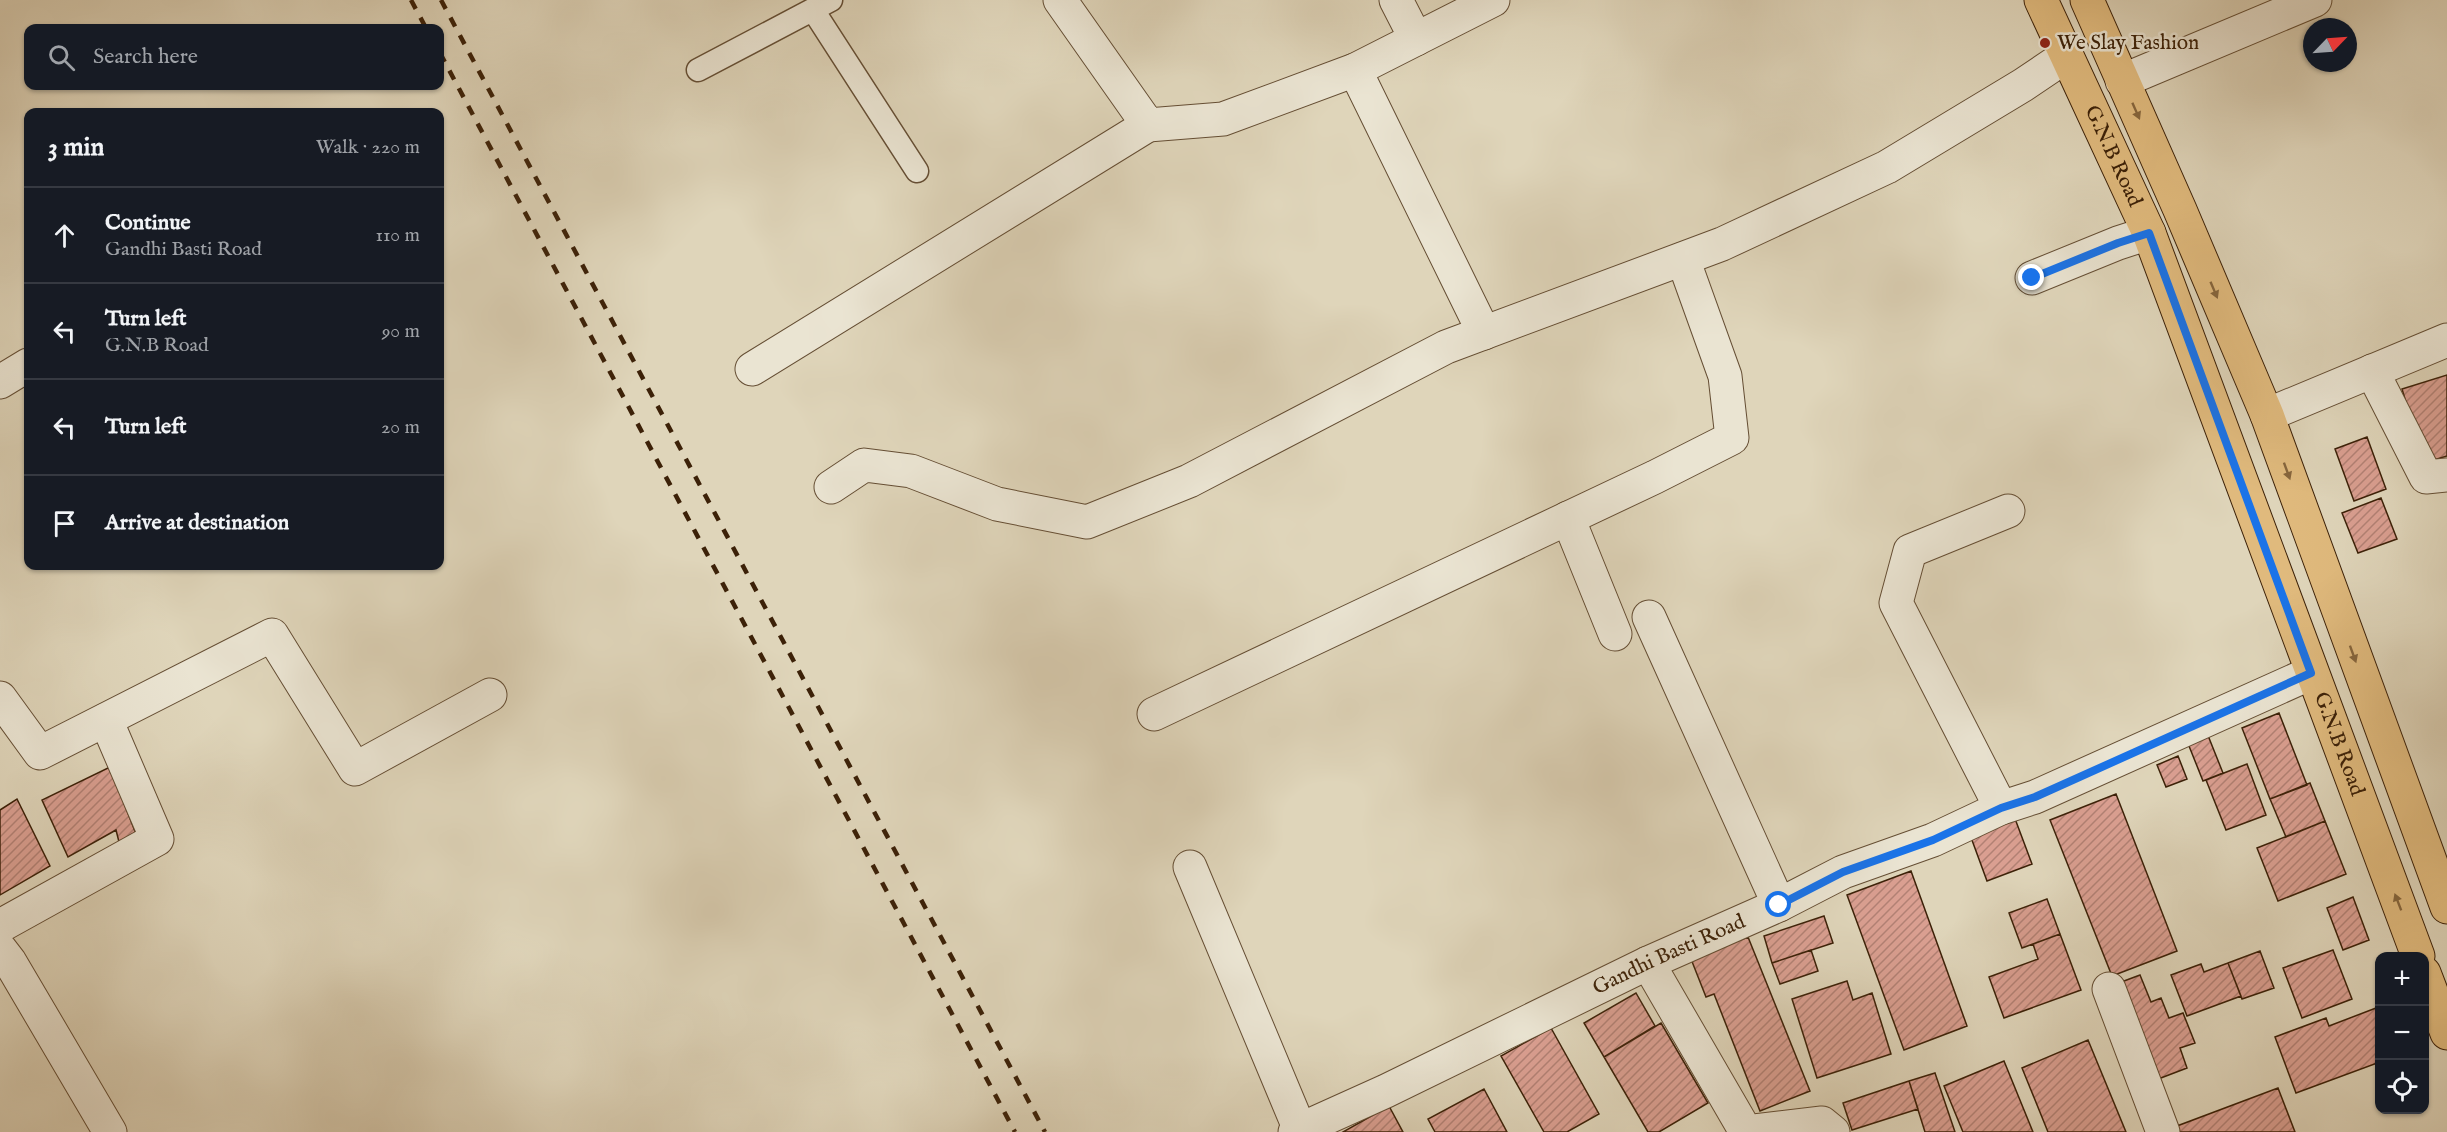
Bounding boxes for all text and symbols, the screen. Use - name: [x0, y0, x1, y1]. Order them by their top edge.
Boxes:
- north arrow: [2303, 18, 2357, 72]
- search box: [24, 24, 444, 90]
- place label: We Slay Fashion: [2057, 30, 2199, 57]
- marker: We Slay Fashion: [2038, 36, 2052, 50]
- icon: search: [45, 41, 78, 74]
- text: Search here: [93, 43, 198, 71]
- street label: G.N.B Road: [2078, 101, 2149, 212]
- one-way arrow: [2131, 103, 2140, 120]
- text: 3 min: [48, 131, 104, 164]
- text: Walk · 220 m: [316, 135, 420, 160]
- text: Continue: [105, 209, 191, 237]
- icon: ahead: [48, 219, 81, 252]
- text: 110 m: [376, 223, 420, 248]
- text: Gandhi Basti Road: [105, 237, 262, 262]
- route end: [2018, 264, 2044, 290]
- one-way arrow: [2210, 281, 2219, 299]
- text: Turn left: [105, 305, 187, 333]
- icon: left: [48, 315, 81, 348]
- text: 90 m: [382, 319, 420, 344]
- text: G.N.B Road: [105, 333, 209, 358]
- icon: left: [48, 411, 81, 444]
- text: Turn left: [105, 413, 187, 441]
- text: 20 m: [381, 415, 420, 440]
- one-way arrow: [2283, 462, 2292, 480]
- icon: arrive: [48, 507, 81, 540]
- text: Arrive at destination: [105, 509, 289, 537]
- one-way arrow: [2349, 645, 2358, 663]
- street label: G.N.B Road: [2307, 688, 2371, 800]
- route start: [1765, 891, 1791, 917]
- one-way arrow: [2392, 893, 2402, 911]
- street label: Gandhi Basti Road: [1588, 908, 1750, 1001]
- map controls: [2375, 952, 2429, 1114]
- button: +: [2375, 952, 2429, 1006]
- button: −: [2375, 1006, 2429, 1060]
- button: locate: [2375, 1060, 2429, 1114]

